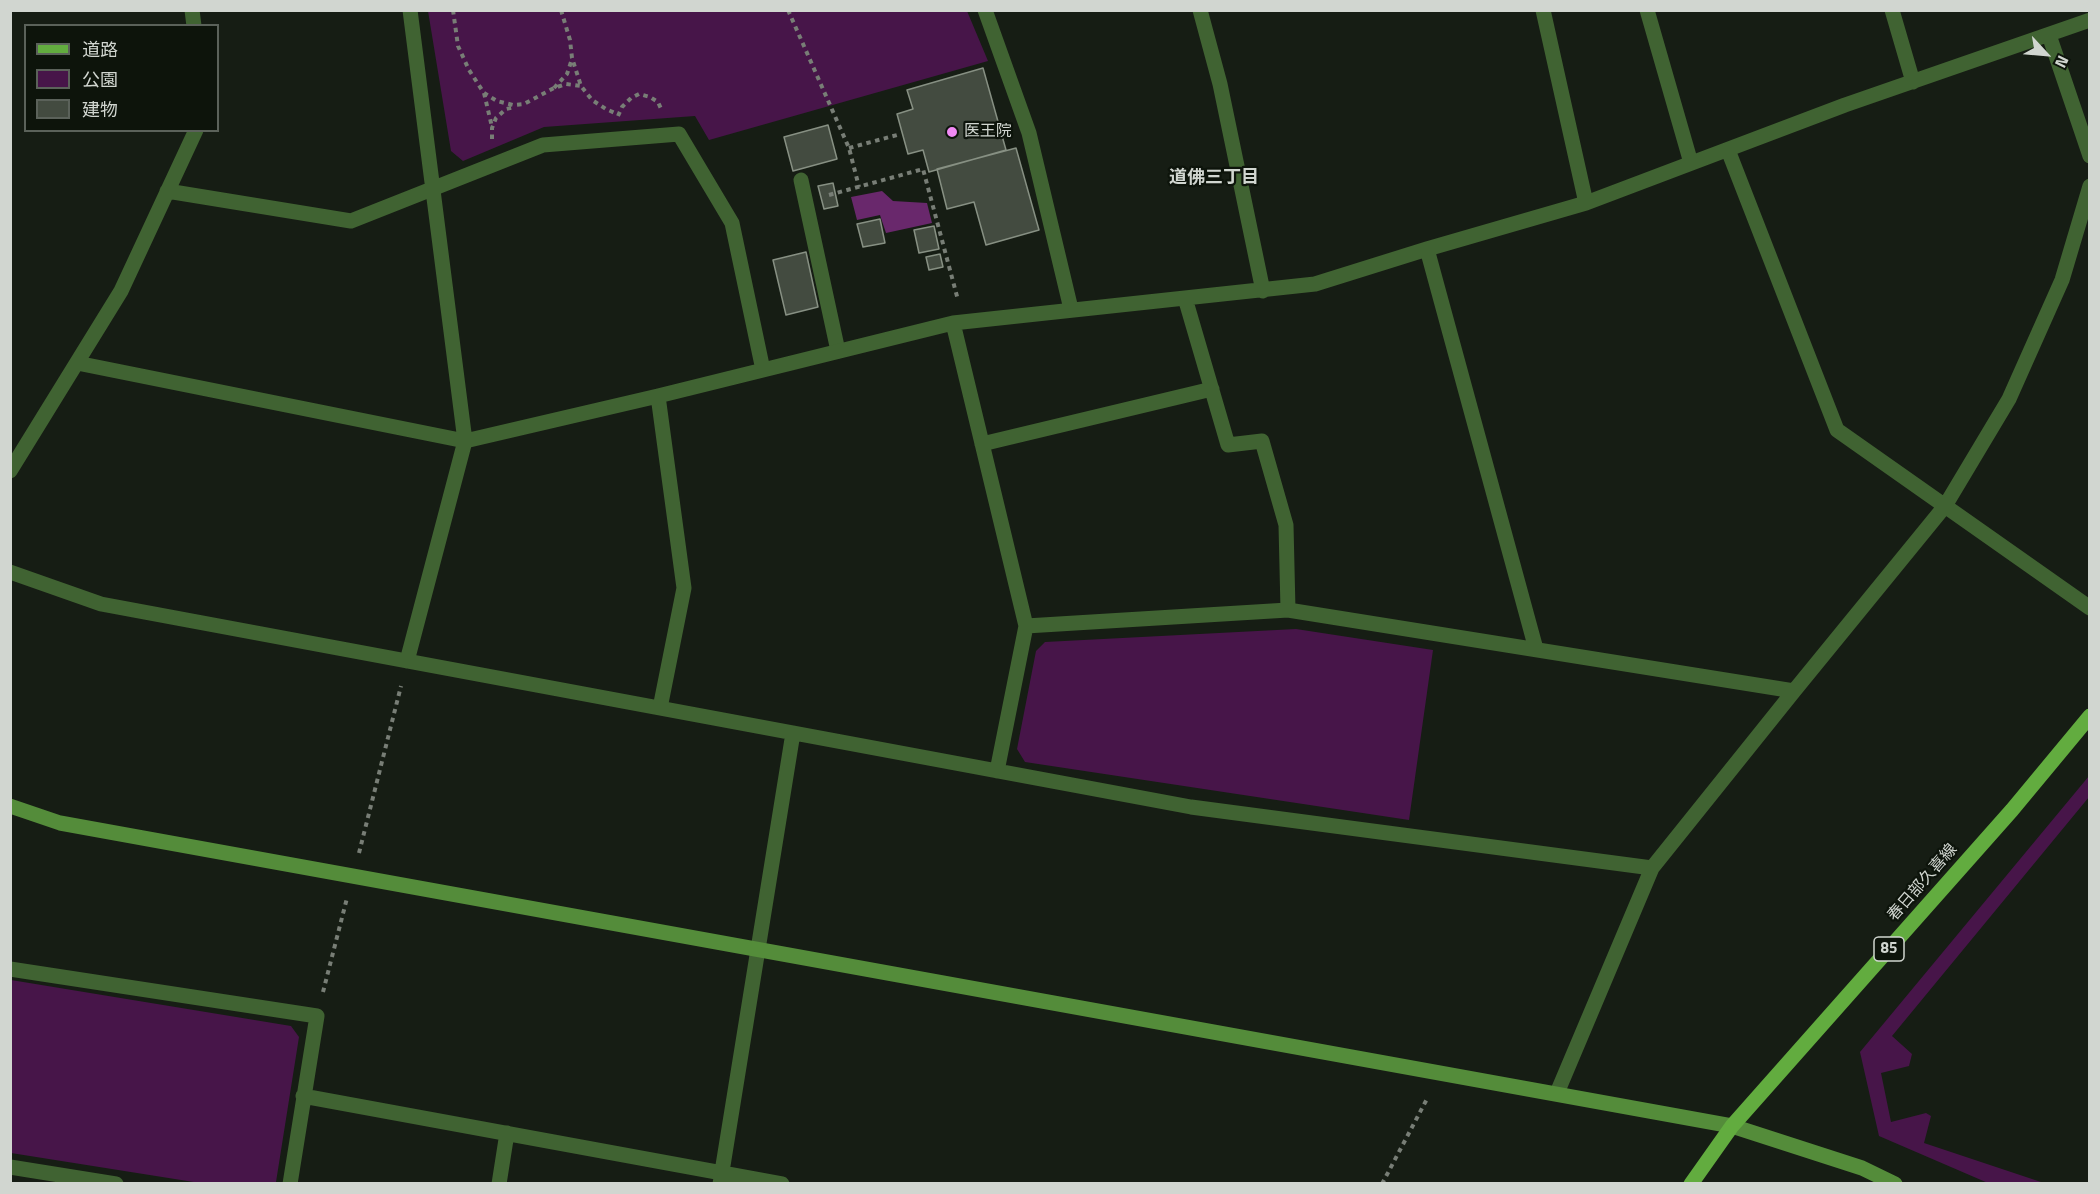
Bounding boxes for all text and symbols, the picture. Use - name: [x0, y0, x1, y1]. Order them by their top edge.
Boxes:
- legend: [24, 24, 219, 132]
- north arrow: [2016, 24, 2076, 84]
- text: 道路: [82, 36, 118, 63]
- text: N: [2049, 52, 2075, 72]
- text: 公園: [82, 66, 118, 93]
- text: 建物: [82, 96, 118, 123]
- place label: 医王院: [964, 122, 1012, 142]
- marker: 医王院: [945, 125, 959, 139]
- district label: 道佛三丁目: [1169, 168, 1259, 190]
- street label: 春日部久喜線: [1884, 840, 1962, 926]
- road number: 85: [1874, 937, 1904, 961]

